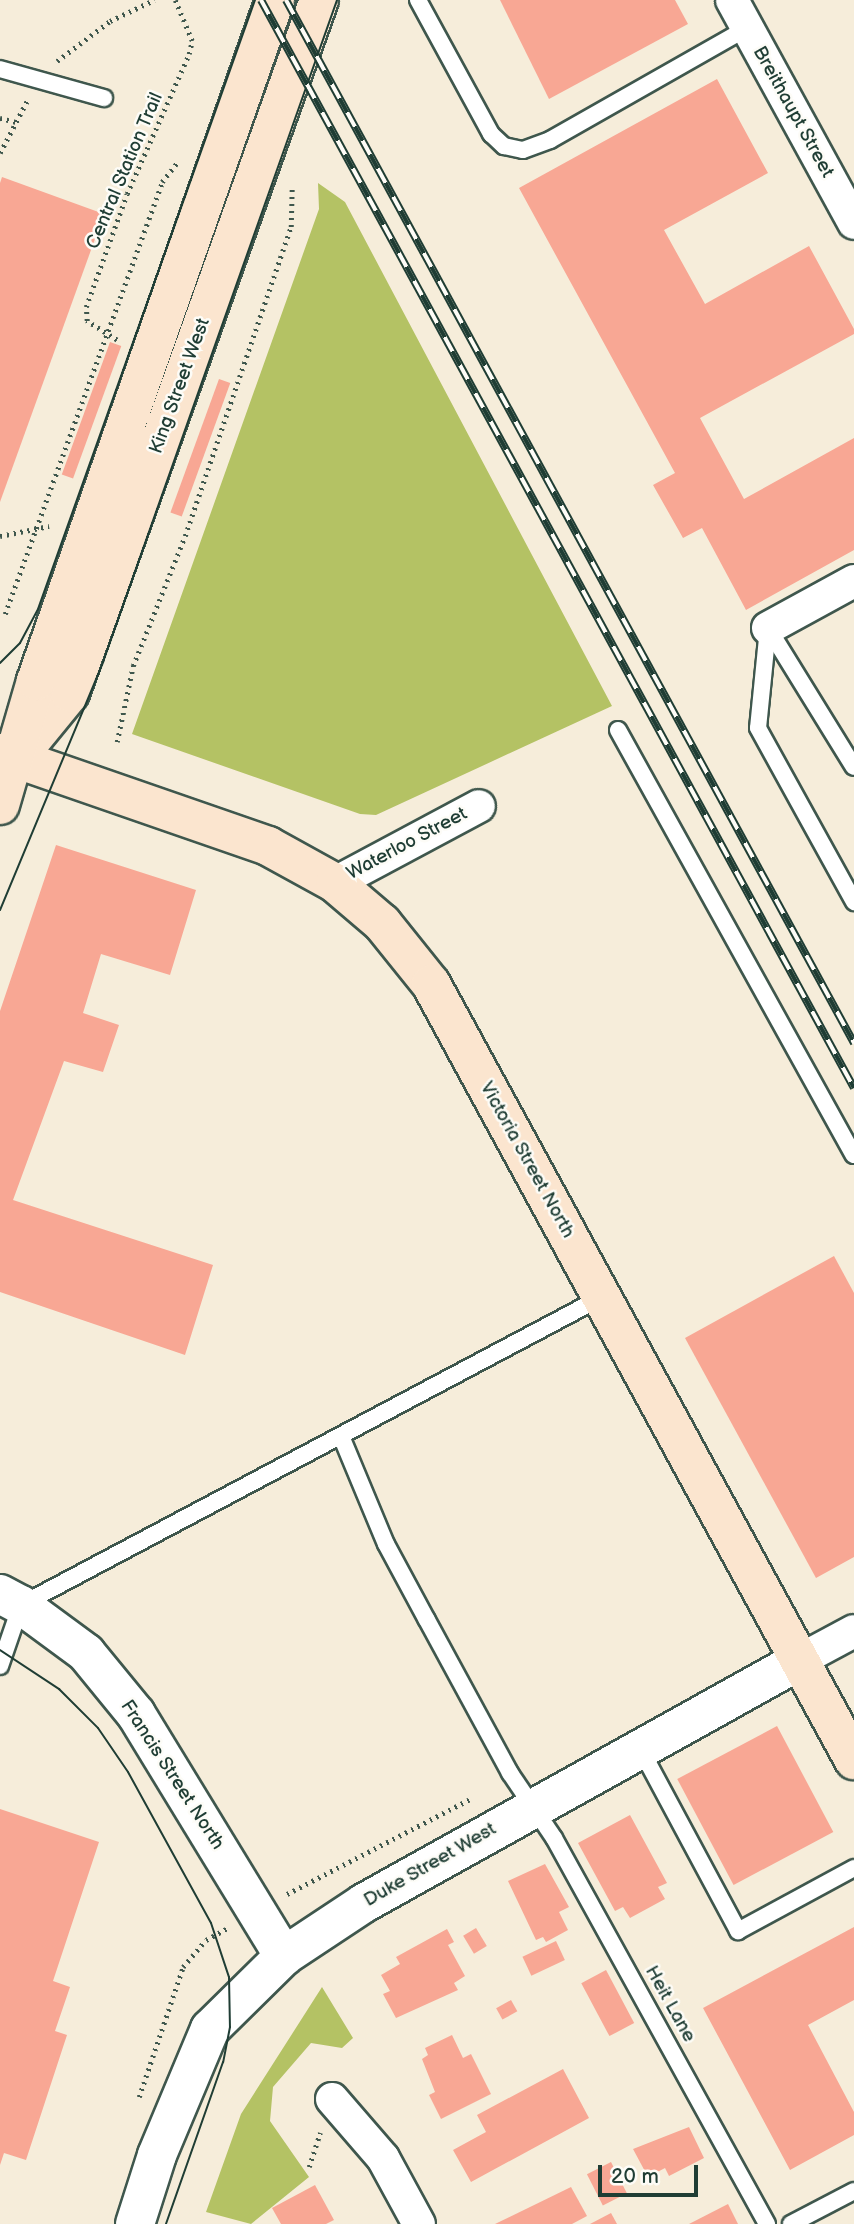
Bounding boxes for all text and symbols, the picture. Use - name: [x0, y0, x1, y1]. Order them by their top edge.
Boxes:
- street label: Breithaupt Street: [747, 42, 839, 182]
- street label: Central Station Trail: [82, 89, 168, 253]
- street label: King Street West: [145, 315, 215, 457]
- street label: Waterloo Street: [343, 803, 471, 885]
- street label: Victoria Street North: [475, 1078, 579, 1242]
- street label: Francis Street North: [115, 1696, 229, 1854]
- street label: Duke Street West: [359, 1818, 501, 1912]
- street label: Heit Lane: [640, 1962, 700, 2046]
- scale bar: [602, 2150, 702, 2194]
- text: 20 m: [611, 2164, 659, 2189]

